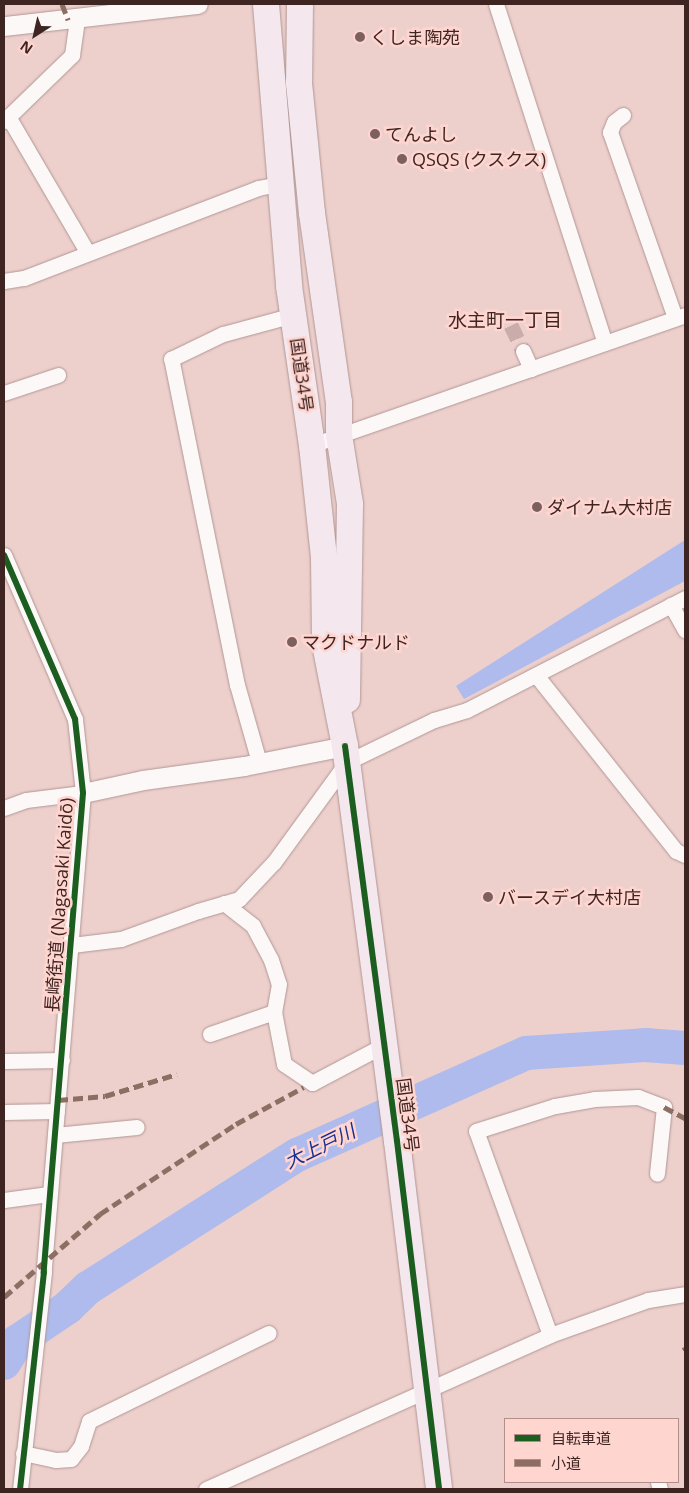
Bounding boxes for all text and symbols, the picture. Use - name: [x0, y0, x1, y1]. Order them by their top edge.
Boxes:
- north arrow: [10, 10, 60, 60]
- place label: くしま陶苑: [370, 26, 460, 48]
- marker: くしま陶苑: [354, 31, 366, 43]
- text: N: [16, 37, 36, 59]
- place label: てんよし: [385, 123, 457, 145]
- marker: てんよし: [369, 128, 381, 140]
- place label: QSQS (クスクス): [412, 148, 547, 170]
- marker: QSQS (クスクス): [396, 153, 408, 165]
- district label: 水主町一丁目: [448, 310, 562, 332]
- street label: 国道34号: [286, 337, 318, 413]
- place label: ダイナム大村店: [547, 496, 673, 518]
- marker: ダイナム大村店: [531, 501, 543, 513]
- place label: マクドナルド: [302, 631, 410, 653]
- marker: マクドナルド: [286, 636, 298, 648]
- street label: 長崎街道 (Nagasaki Kaidō): [41, 797, 77, 1013]
- place label: バースデイ大村店: [498, 886, 642, 908]
- marker: バースデイ大村店: [482, 891, 494, 903]
- street label: 国道34号: [393, 1077, 423, 1153]
- water label: 大上戸川: [281, 1120, 359, 1174]
- legend: [504, 1418, 679, 1483]
- text: 自転車道: [551, 1428, 611, 1448]
- text: 小道: [551, 1453, 581, 1473]

